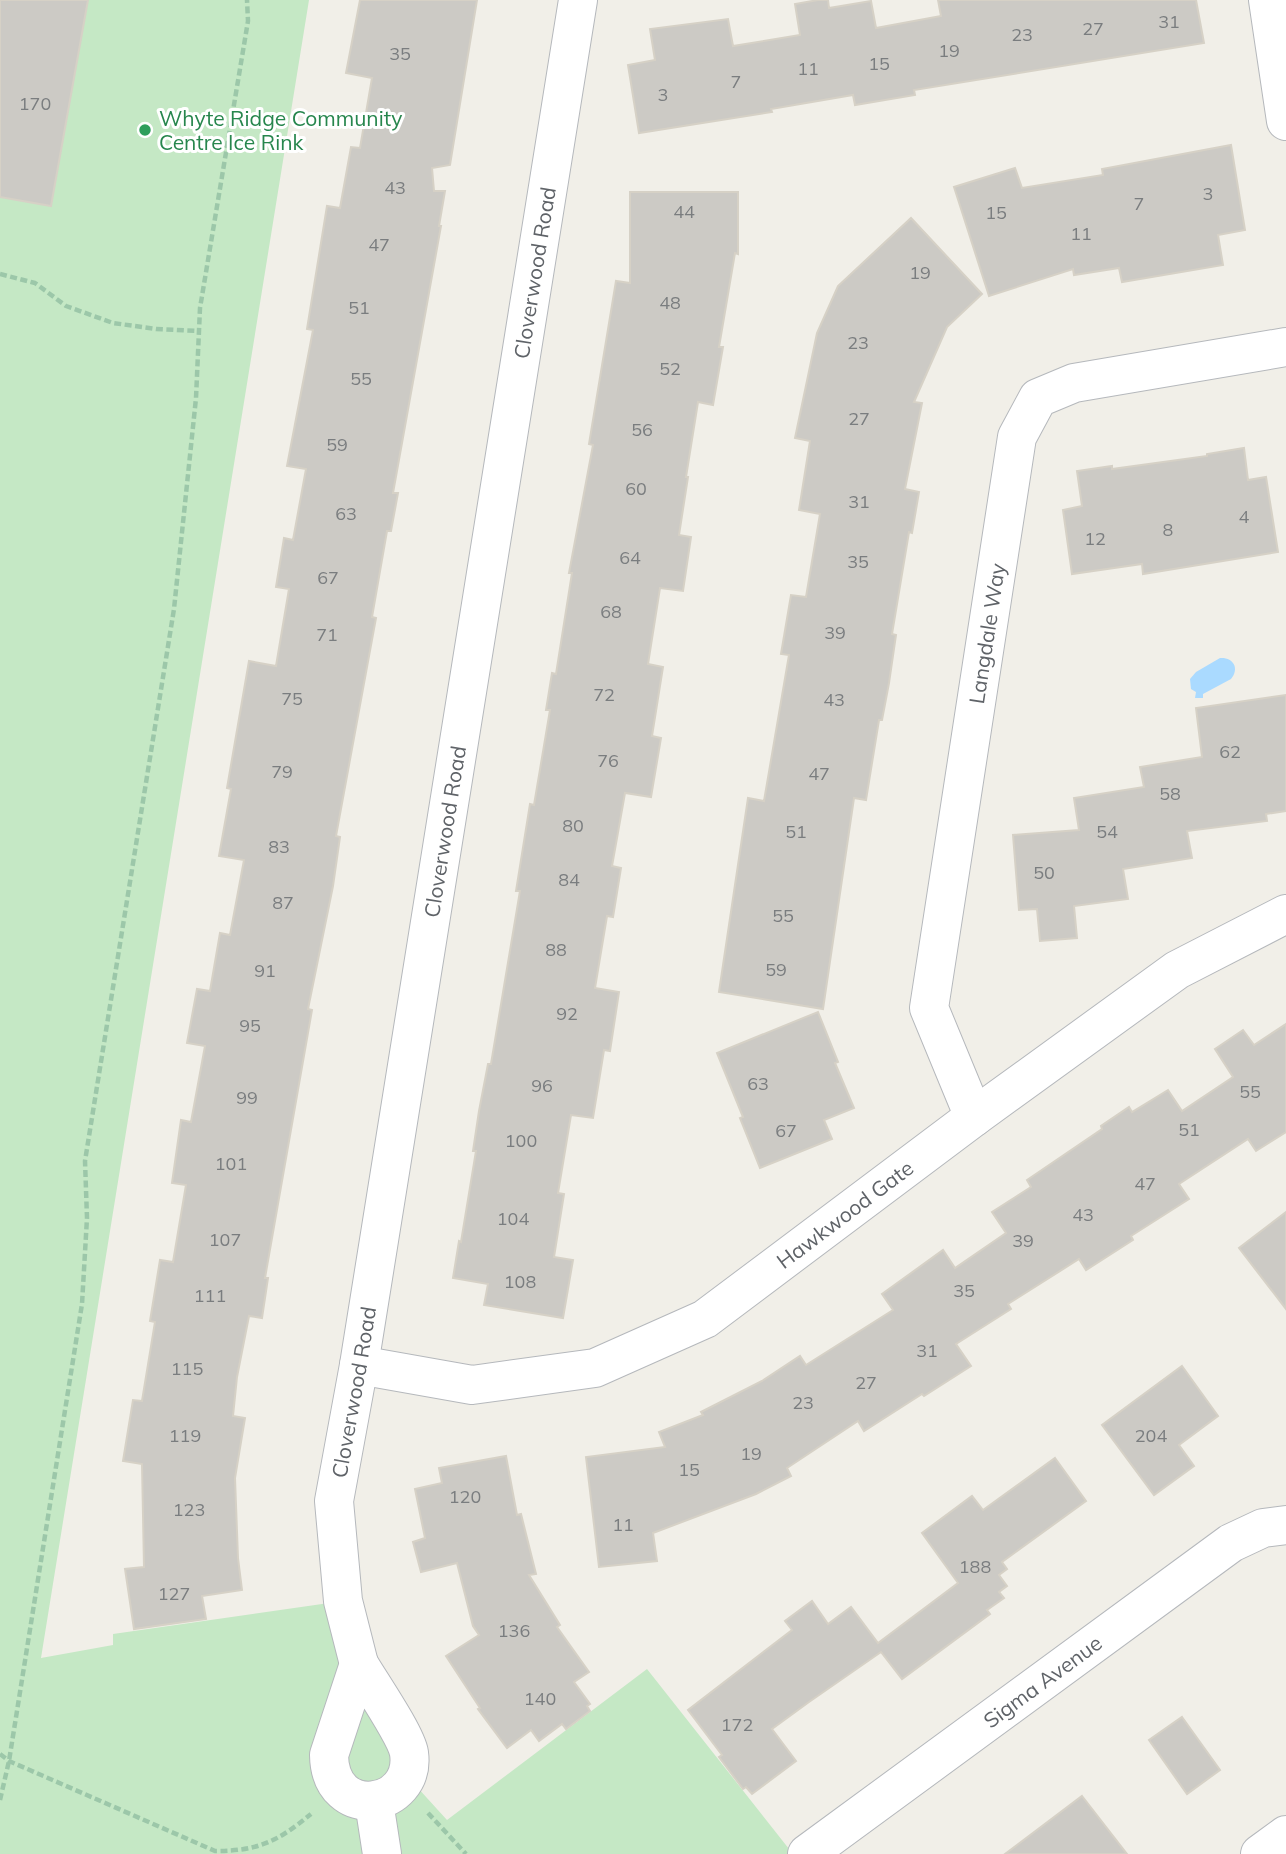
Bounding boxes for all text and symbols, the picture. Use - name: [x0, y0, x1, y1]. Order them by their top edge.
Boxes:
- house number: 31: [1158, 10, 1180, 33]
- house number: 27: [1082, 17, 1104, 40]
- house number: 23: [1011, 23, 1033, 46]
- house number: 19: [938, 39, 960, 62]
- house number: 35: [389, 42, 411, 65]
- house number: 15: [868, 52, 890, 75]
- house number: 11: [797, 57, 819, 80]
- house number: 7: [731, 70, 741, 93]
- house number: 3: [658, 83, 668, 106]
- house number: 170: [19, 92, 51, 115]
- place label: Whyte Ridge Community Centre Ice Rink: [159, 105, 402, 155]
- marker: Whyte Ridge Community Centre Ice Rink: [137, 122, 153, 138]
- house number: 43: [384, 176, 406, 199]
- house number: 3: [1203, 182, 1213, 205]
- street label: Cloverwood Road: [508, 185, 561, 360]
- house number: 7: [1134, 192, 1144, 215]
- house number: 44: [673, 200, 695, 223]
- house number: 15: [985, 201, 1007, 224]
- house number: 11: [1070, 222, 1092, 245]
- house number: 47: [368, 233, 390, 256]
- house number: 19: [909, 261, 931, 284]
- house number: 48: [659, 291, 681, 314]
- house number: 51: [348, 296, 370, 319]
- house number: 23: [847, 331, 869, 354]
- house number: 52: [659, 357, 681, 380]
- house number: 55: [350, 367, 372, 390]
- house number: 27: [848, 407, 870, 430]
- house number: 56: [631, 418, 653, 441]
- house number: 59: [326, 433, 348, 456]
- house number: 60: [625, 477, 647, 500]
- house number: 31: [848, 490, 870, 513]
- house number: 63: [335, 502, 357, 525]
- house number: 4: [1239, 505, 1250, 528]
- house number: 8: [1163, 518, 1173, 541]
- house number: 12: [1084, 527, 1106, 550]
- house number: 64: [619, 546, 641, 569]
- house number: 35: [847, 550, 869, 573]
- street label: Langdale Way: [963, 561, 1010, 705]
- house number: 67: [317, 566, 339, 589]
- house number: 68: [600, 600, 622, 623]
- house number: 39: [824, 621, 846, 644]
- house number: 71: [316, 623, 338, 646]
- house number: 72: [593, 683, 615, 706]
- house number: 75: [281, 687, 303, 710]
- house number: 43: [823, 688, 845, 711]
- house number: 62: [1219, 740, 1241, 763]
- street label: Cloverwood Road: [418, 744, 471, 919]
- house number: 76: [597, 749, 619, 772]
- house number: 79: [271, 760, 293, 783]
- house number: 47: [808, 762, 830, 785]
- house number: 58: [1159, 782, 1181, 805]
- house number: 80: [562, 814, 584, 837]
- house number: 51: [785, 820, 807, 843]
- house number: 54: [1096, 820, 1118, 843]
- house number: 83: [268, 835, 290, 858]
- house number: 50: [1033, 861, 1055, 884]
- house number: 84: [558, 868, 580, 891]
- house number: 87: [272, 891, 294, 914]
- house number: 55: [772, 904, 794, 927]
- house number: 88: [545, 938, 567, 961]
- house number: 59: [765, 958, 787, 981]
- house number: 91: [254, 959, 276, 982]
- house number: 92: [556, 1002, 578, 1025]
- house number: 95: [239, 1014, 261, 1037]
- house number: 63: [747, 1072, 769, 1095]
- house number: 96: [531, 1074, 553, 1097]
- house number: 55: [1239, 1080, 1261, 1103]
- house number: 99: [236, 1086, 258, 1109]
- house number: 51: [1178, 1118, 1200, 1141]
- house number: 67: [775, 1119, 797, 1142]
- house number: 100: [505, 1129, 537, 1152]
- house number: 101: [215, 1152, 247, 1175]
- street label: Hawkwood Gate: [771, 1154, 918, 1274]
- house number: 47: [1134, 1172, 1156, 1195]
- house number: 43: [1072, 1203, 1094, 1226]
- house number: 104: [497, 1207, 529, 1230]
- house number: 107: [209, 1228, 241, 1251]
- house number: 39: [1012, 1229, 1034, 1252]
- house number: 108: [504, 1270, 536, 1293]
- house number: 35: [953, 1279, 975, 1302]
- house number: 111: [194, 1284, 226, 1307]
- street label: Cloverwood Road: [326, 1305, 381, 1480]
- house number: 31: [916, 1339, 938, 1362]
- house number: 115: [171, 1357, 203, 1380]
- house number: 27: [855, 1371, 877, 1394]
- house number: 23: [792, 1391, 814, 1414]
- house number: 119: [169, 1424, 201, 1447]
- house number: 204: [1135, 1424, 1167, 1447]
- house number: 19: [740, 1442, 762, 1465]
- house number: 15: [678, 1458, 700, 1481]
- house number: 120: [449, 1485, 481, 1508]
- house number: 123: [173, 1498, 205, 1521]
- house number: 11: [612, 1513, 634, 1536]
- house number: 188: [959, 1555, 991, 1578]
- house number: 127: [158, 1582, 190, 1605]
- house number: 136: [498, 1619, 530, 1642]
- street label: Sigma Avenue: [978, 1629, 1107, 1733]
- house number: 140: [524, 1687, 556, 1710]
- house number: 172: [721, 1713, 753, 1736]

